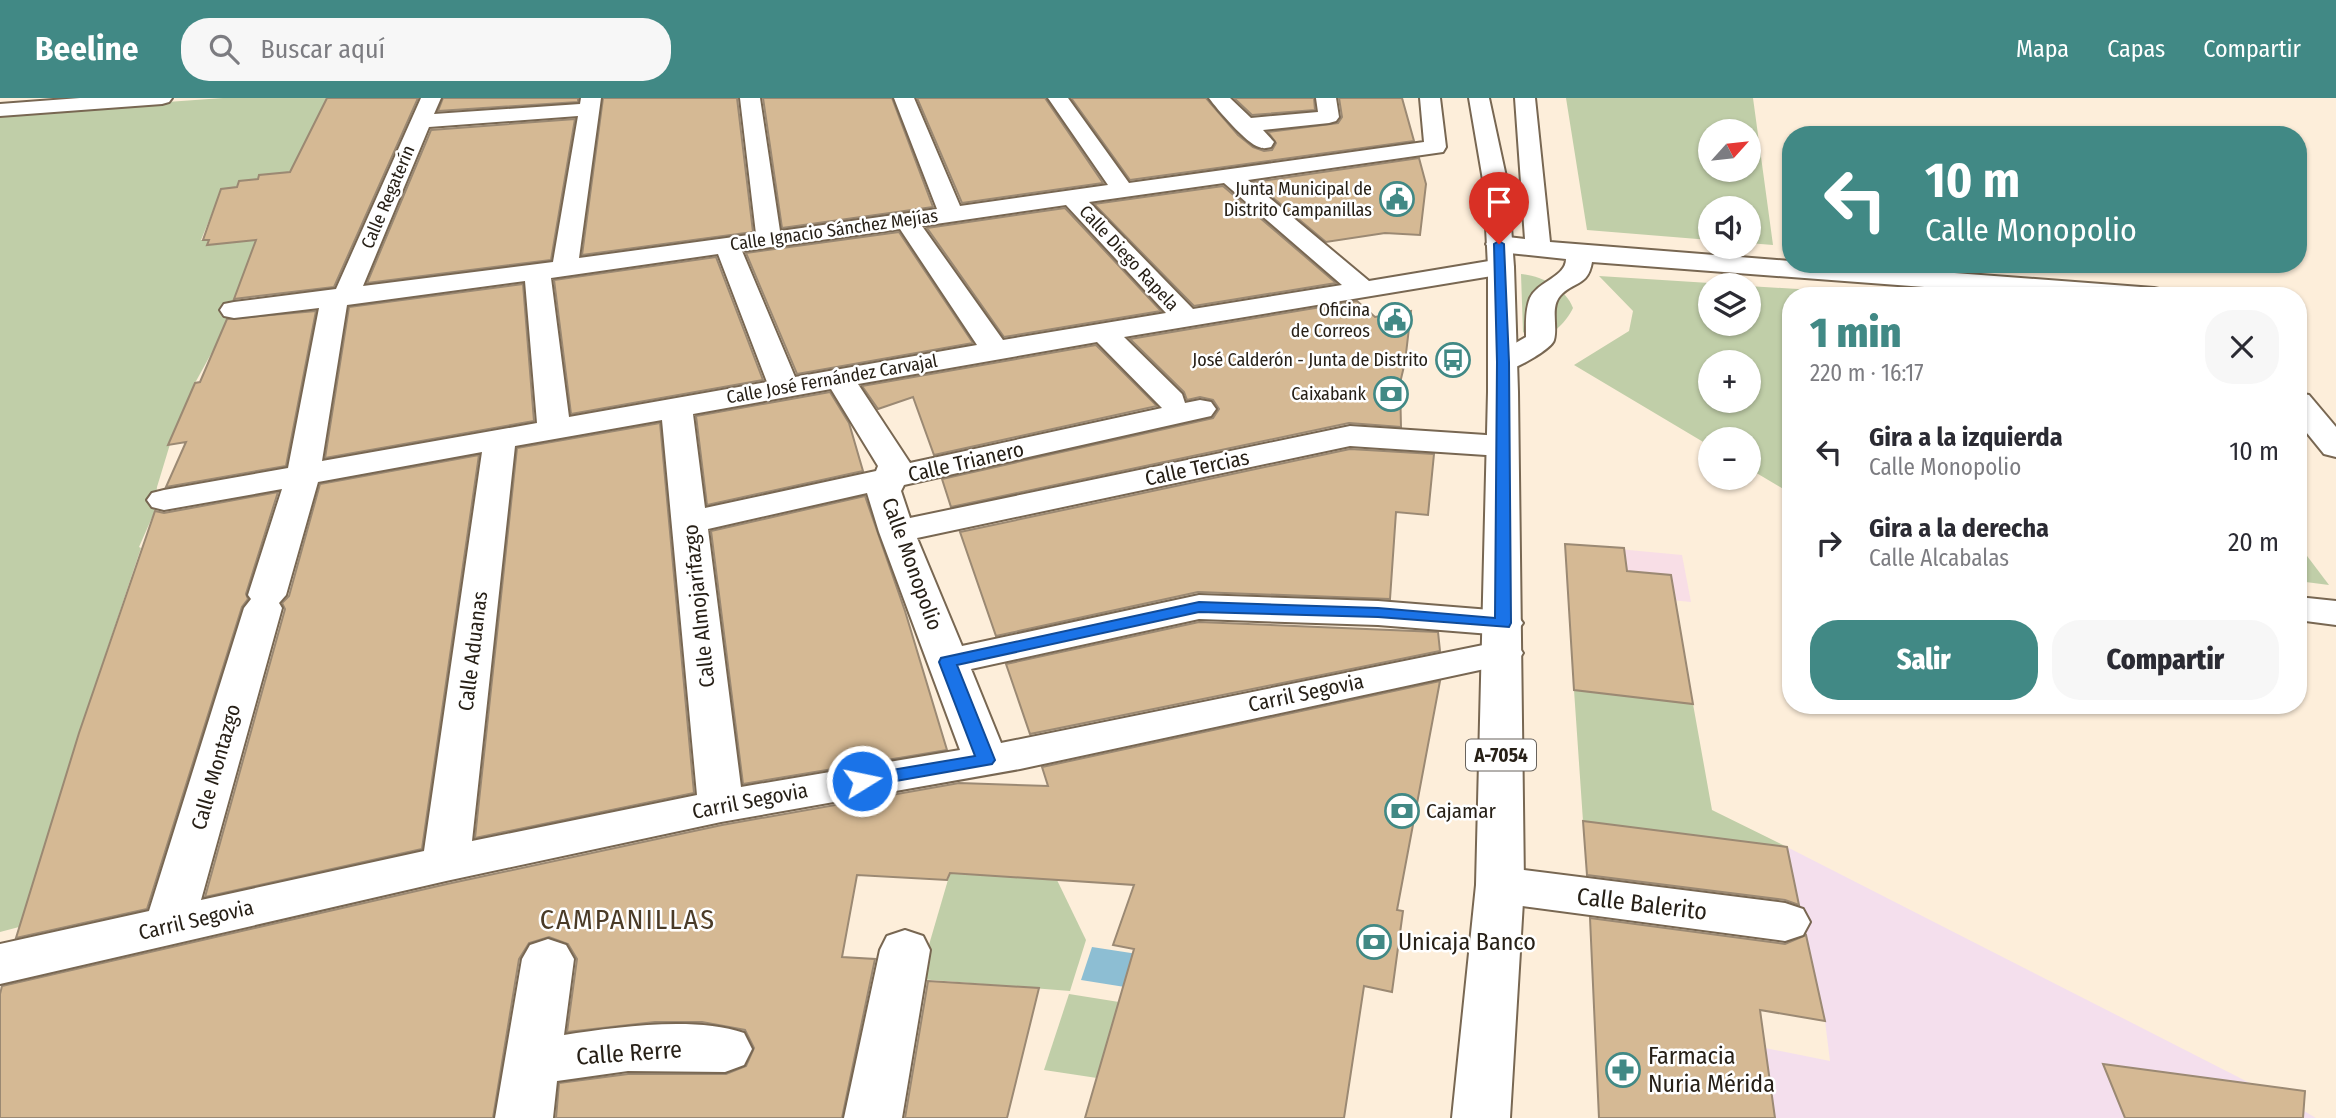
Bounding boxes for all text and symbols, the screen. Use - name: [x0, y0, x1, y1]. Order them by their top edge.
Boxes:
- search box: [181, 18, 671, 81]
- text: Beeline: [35, 29, 139, 69]
- icon: search: [205, 30, 243, 68]
- text: Buscar aquí: [261, 34, 385, 65]
- text: Mapa: [2016, 35, 2069, 63]
- text: Capas: [2107, 35, 2165, 63]
- text: Compartir: [2203, 35, 2301, 63]
- north arrow: [1698, 119, 1760, 182]
- map controls: [1698, 119, 1761, 490]
- street label: Calle Regaterín: [356, 142, 420, 252]
- text: 10 m: [1925, 151, 2020, 210]
- icon: left: [1810, 154, 1901, 245]
- pin: [1469, 172, 1529, 244]
- place label: Junta Municipal de Distrito Campanillas: [1224, 178, 1372, 221]
- public building icon: Junta Municipal de Distrito Campanillas: [1378, 180, 1416, 218]
- icon: arrive: [1480, 183, 1518, 221]
- button: sound: [1698, 196, 1761, 259]
- street label: Calle Diego Rapela: [1074, 201, 1184, 315]
- street label: Calle Ignacio Sánchez Mejías: [729, 204, 940, 255]
- text: Calle Monopolio: [1925, 211, 2137, 249]
- button: layers: [1698, 273, 1761, 336]
- place label: Oficina de Correos: [1291, 299, 1370, 342]
- public building icon: Oficina de Correos: [1376, 301, 1414, 339]
- text: 1 min: [1810, 308, 1901, 358]
- button: close: [2205, 310, 2279, 384]
- bus stop icon: José Calderón - Junta de Distrito: [1434, 341, 1472, 379]
- place label: José Calderón - Junta de Distrito: [1192, 349, 1428, 371]
- street label: Calle José Fernández Carvajal: [725, 350, 939, 408]
- button: +: [1698, 350, 1761, 413]
- text: 220 m · 16:17: [1810, 359, 1924, 387]
- bank icon: Caixabank: [1372, 375, 1410, 413]
- place label: Caixabank: [1291, 383, 1367, 405]
- text: Gira a la izquierda: [1869, 422, 2063, 453]
- button: −: [1698, 427, 1761, 490]
- icon: left: [1810, 433, 1848, 471]
- street label: Calle Trianero: [906, 436, 1026, 488]
- text: 10 m: [2229, 436, 2279, 467]
- street label: Calle Tercias: [1143, 444, 1252, 492]
- text: Calle Monopolio: [1869, 453, 2021, 481]
- street label: Calle Monopolio: [876, 494, 948, 634]
- text: Gira a la derecha: [1869, 513, 2049, 544]
- street label: Calle Almojarifazgo: [678, 523, 720, 689]
- icon: right: [1810, 524, 1848, 562]
- text: 20 m: [2228, 527, 2279, 558]
- text: Calle Alcabalas: [1869, 544, 2009, 572]
- street label: Calle Aduanas: [453, 590, 493, 712]
- button: Salir: [1810, 620, 2038, 700]
- button: Compartir: [2052, 620, 2279, 700]
- street label: Carril Segovia: [1246, 668, 1366, 718]
- street label: Calle Montazgo: [186, 701, 246, 833]
- road number: A-7054: [1466, 740, 1536, 770]
- position arrow: [825, 744, 899, 818]
- street label: Carril Segovia: [690, 777, 810, 825]
- bank icon: Cajamar: [1383, 792, 1421, 830]
- place label: Cajamar: [1426, 798, 1497, 824]
- street label: Calle Balerito: [1575, 882, 1709, 926]
- street label: Carril Segovia: [136, 894, 256, 946]
- district label: CAMPANILLAS: [540, 903, 716, 936]
- bank icon: Unicaja Banco: [1355, 923, 1393, 961]
- place label: Unicaja Banco: [1398, 928, 1536, 956]
- street label: Calle Rerre: [575, 1035, 683, 1071]
- place label: Farmacia Nuria Mérida: [1648, 1042, 1775, 1098]
- pharmacy icon: Farmacia Nuria Mérida: [1604, 1051, 1642, 1089]

